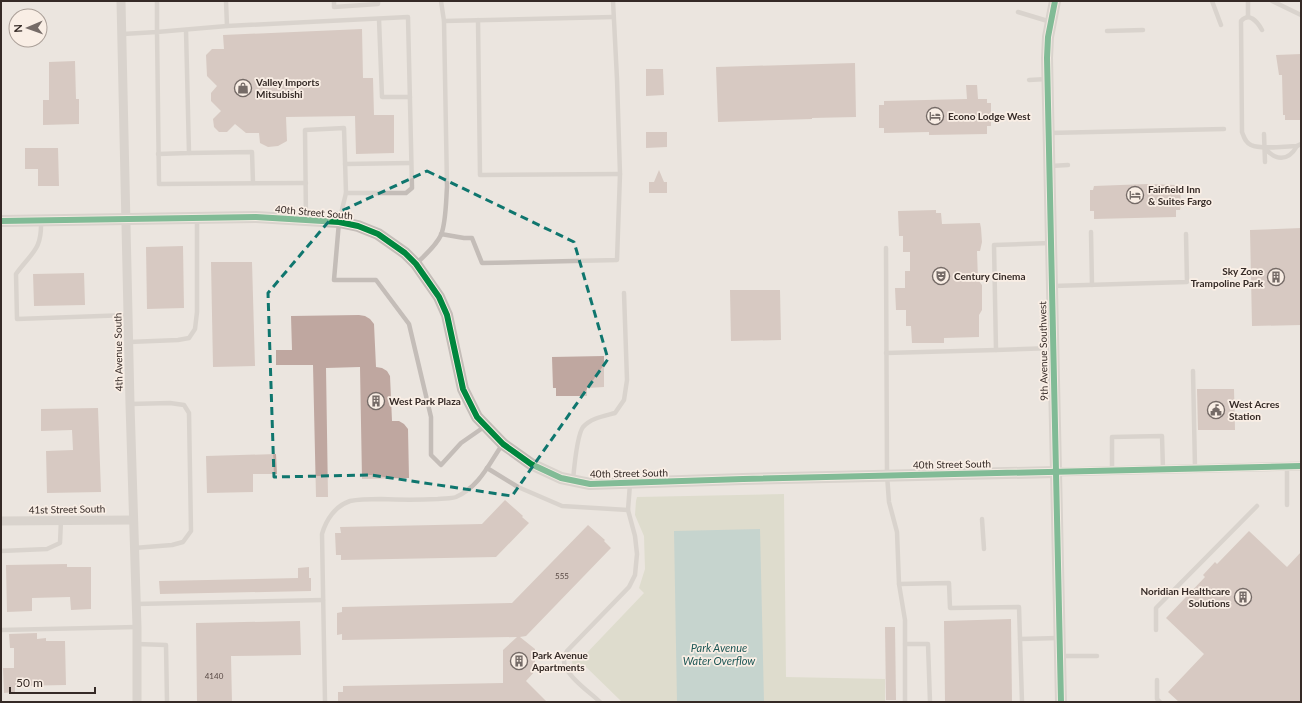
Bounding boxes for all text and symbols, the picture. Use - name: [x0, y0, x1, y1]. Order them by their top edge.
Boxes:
- north arrow: [8, 8, 48, 48]
- text: N: [11, 24, 24, 33]
- place label: Valley Imports Mitsubishi: [255, 76, 320, 100]
- shop icon: Valley Imports Mitsubishi: [233, 78, 253, 98]
- hotel icon: Econo Lodge West: [925, 106, 945, 126]
- place label: Econo Lodge West: [948, 110, 1031, 122]
- place label: Fairfield Inn & Suites Fargo: [1148, 183, 1212, 207]
- hotel icon: Fairfield Inn & Suites Fargo: [1125, 185, 1145, 205]
- street label: 40th Street South: [275, 203, 353, 221]
- place label: Sky Zone Trampoline Park: [1191, 265, 1264, 289]
- theatre icon: Century Cinema: [931, 266, 951, 286]
- building icon: Sky Zone Trampoline Park: [1266, 267, 1286, 287]
- place label: Century Cinema: [954, 270, 1026, 282]
- street label: 9th Avenue Southwest: [1036, 301, 1050, 401]
- street label: 4th Avenue South: [111, 313, 125, 391]
- building icon: West Park Plaza: [366, 391, 386, 411]
- place label: West Park Plaza: [389, 395, 461, 407]
- place label: West Acres Station: [1229, 398, 1280, 422]
- public building icon: West Acres Station: [1206, 400, 1226, 420]
- street label: 40th Street South: [913, 457, 991, 471]
- street label: 40th Street South: [590, 466, 668, 480]
- street label: 41st Street South: [29, 502, 105, 516]
- house number: 555: [555, 571, 569, 581]
- place label: Noridian Healthcare Solutions: [1140, 585, 1231, 609]
- building icon: Noridian Healthcare Solutions: [1233, 587, 1253, 607]
- water label: Park Avenue Water Overflow: [683, 641, 756, 667]
- place label: Park Avenue Apartments: [531, 649, 589, 673]
- building icon: Park Avenue Apartments: [509, 651, 529, 671]
- scale bar: [10, 669, 95, 695]
- house number: 4140: [205, 671, 224, 681]
- text: 50 m: [16, 675, 43, 690]

